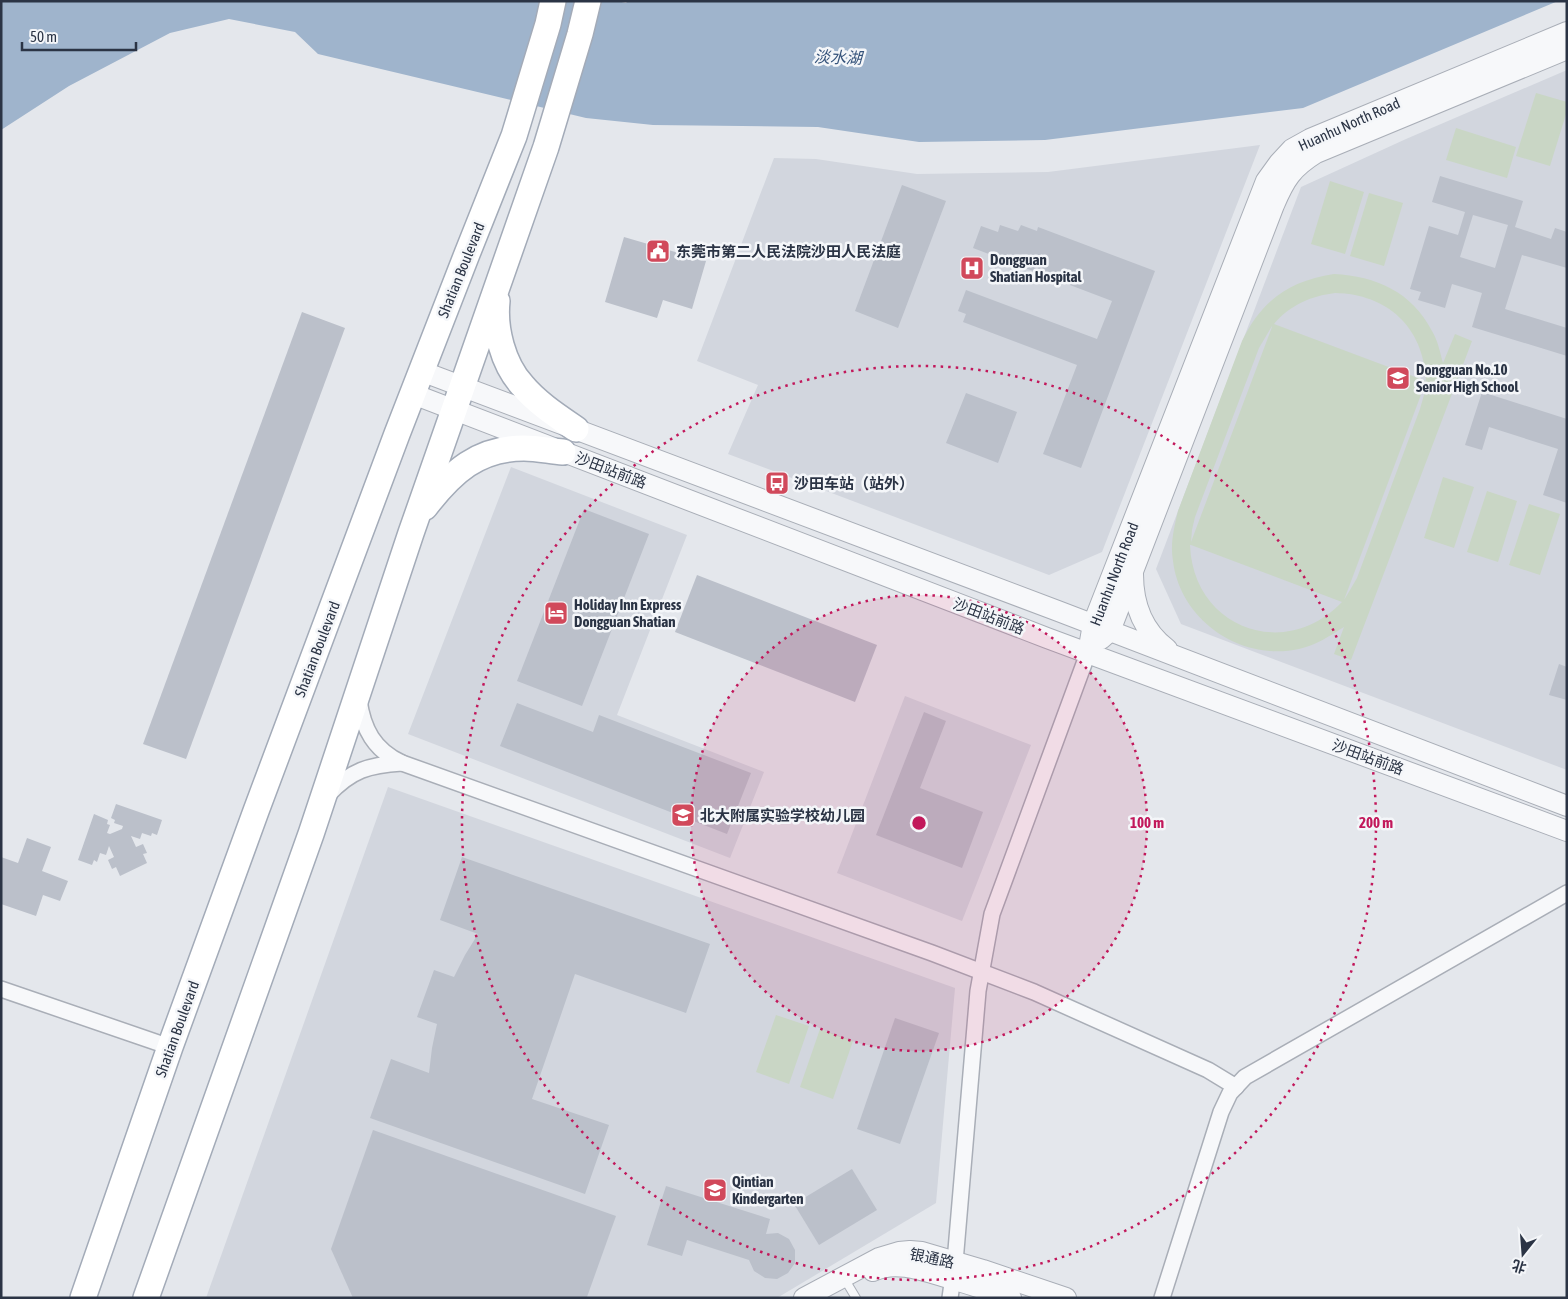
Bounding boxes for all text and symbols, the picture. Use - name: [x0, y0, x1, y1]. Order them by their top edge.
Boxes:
- scale bar: [22, 20, 136, 52]
- text: 50 m: [30, 28, 57, 45]
- water label: 淡水湖: [814, 47, 865, 67]
- street label: Huanhu North Road: [1296, 94, 1402, 154]
- street label: Shatian Boulevard: [434, 220, 488, 320]
- public building icon: 东莞市第二人民法院沙田人民法庭: [645, 238, 671, 264]
- place label: 东莞市第二人民法院沙田人民法庭: [676, 243, 901, 260]
- place label: Dongguan Shatian Hospital: [990, 251, 1083, 285]
- hospital icon: Dongguan Shatian Hospital: [959, 255, 985, 281]
- place label: Dongguan No.10 Senior High School: [1416, 361, 1520, 395]
- school or university icon: Dongguan No.10 Senior High School: [1385, 365, 1411, 391]
- street label: 沙田站前路: [573, 449, 649, 491]
- bus stop icon: 沙田车站（站外）: [764, 470, 790, 496]
- place label: 沙田车站（站外）: [794, 475, 914, 492]
- street label: Huanhu North Road: [1086, 520, 1142, 628]
- street label: 沙田站前路: [951, 595, 1027, 637]
- place label: Holiday Inn Express Dongguan Shatian: [574, 596, 682, 630]
- street label: Shatian Boulevard: [291, 599, 343, 699]
- hotel icon: Holiday Inn Express Dongguan Shatian: [543, 600, 569, 626]
- street label: 沙田站前路: [1330, 736, 1406, 778]
- school or university icon: 北大附属实验学校幼儿园: [670, 802, 696, 828]
- place label: 北大附属实验学校幼儿园: [700, 807, 865, 824]
- centre of rings: [910, 814, 928, 832]
- text: 100 m: [1130, 814, 1164, 831]
- text: 200 m: [1359, 814, 1393, 831]
- street label: Shatian Boulevard: [152, 979, 202, 1079]
- place label: Qintian Kindergarten: [732, 1173, 804, 1207]
- school or university icon: Qintian Kindergarten: [702, 1177, 728, 1203]
- north arrow: [1498, 1229, 1548, 1279]
- street label: 银通路: [908, 1245, 956, 1271]
- text: 北: [1510, 1257, 1528, 1276]

